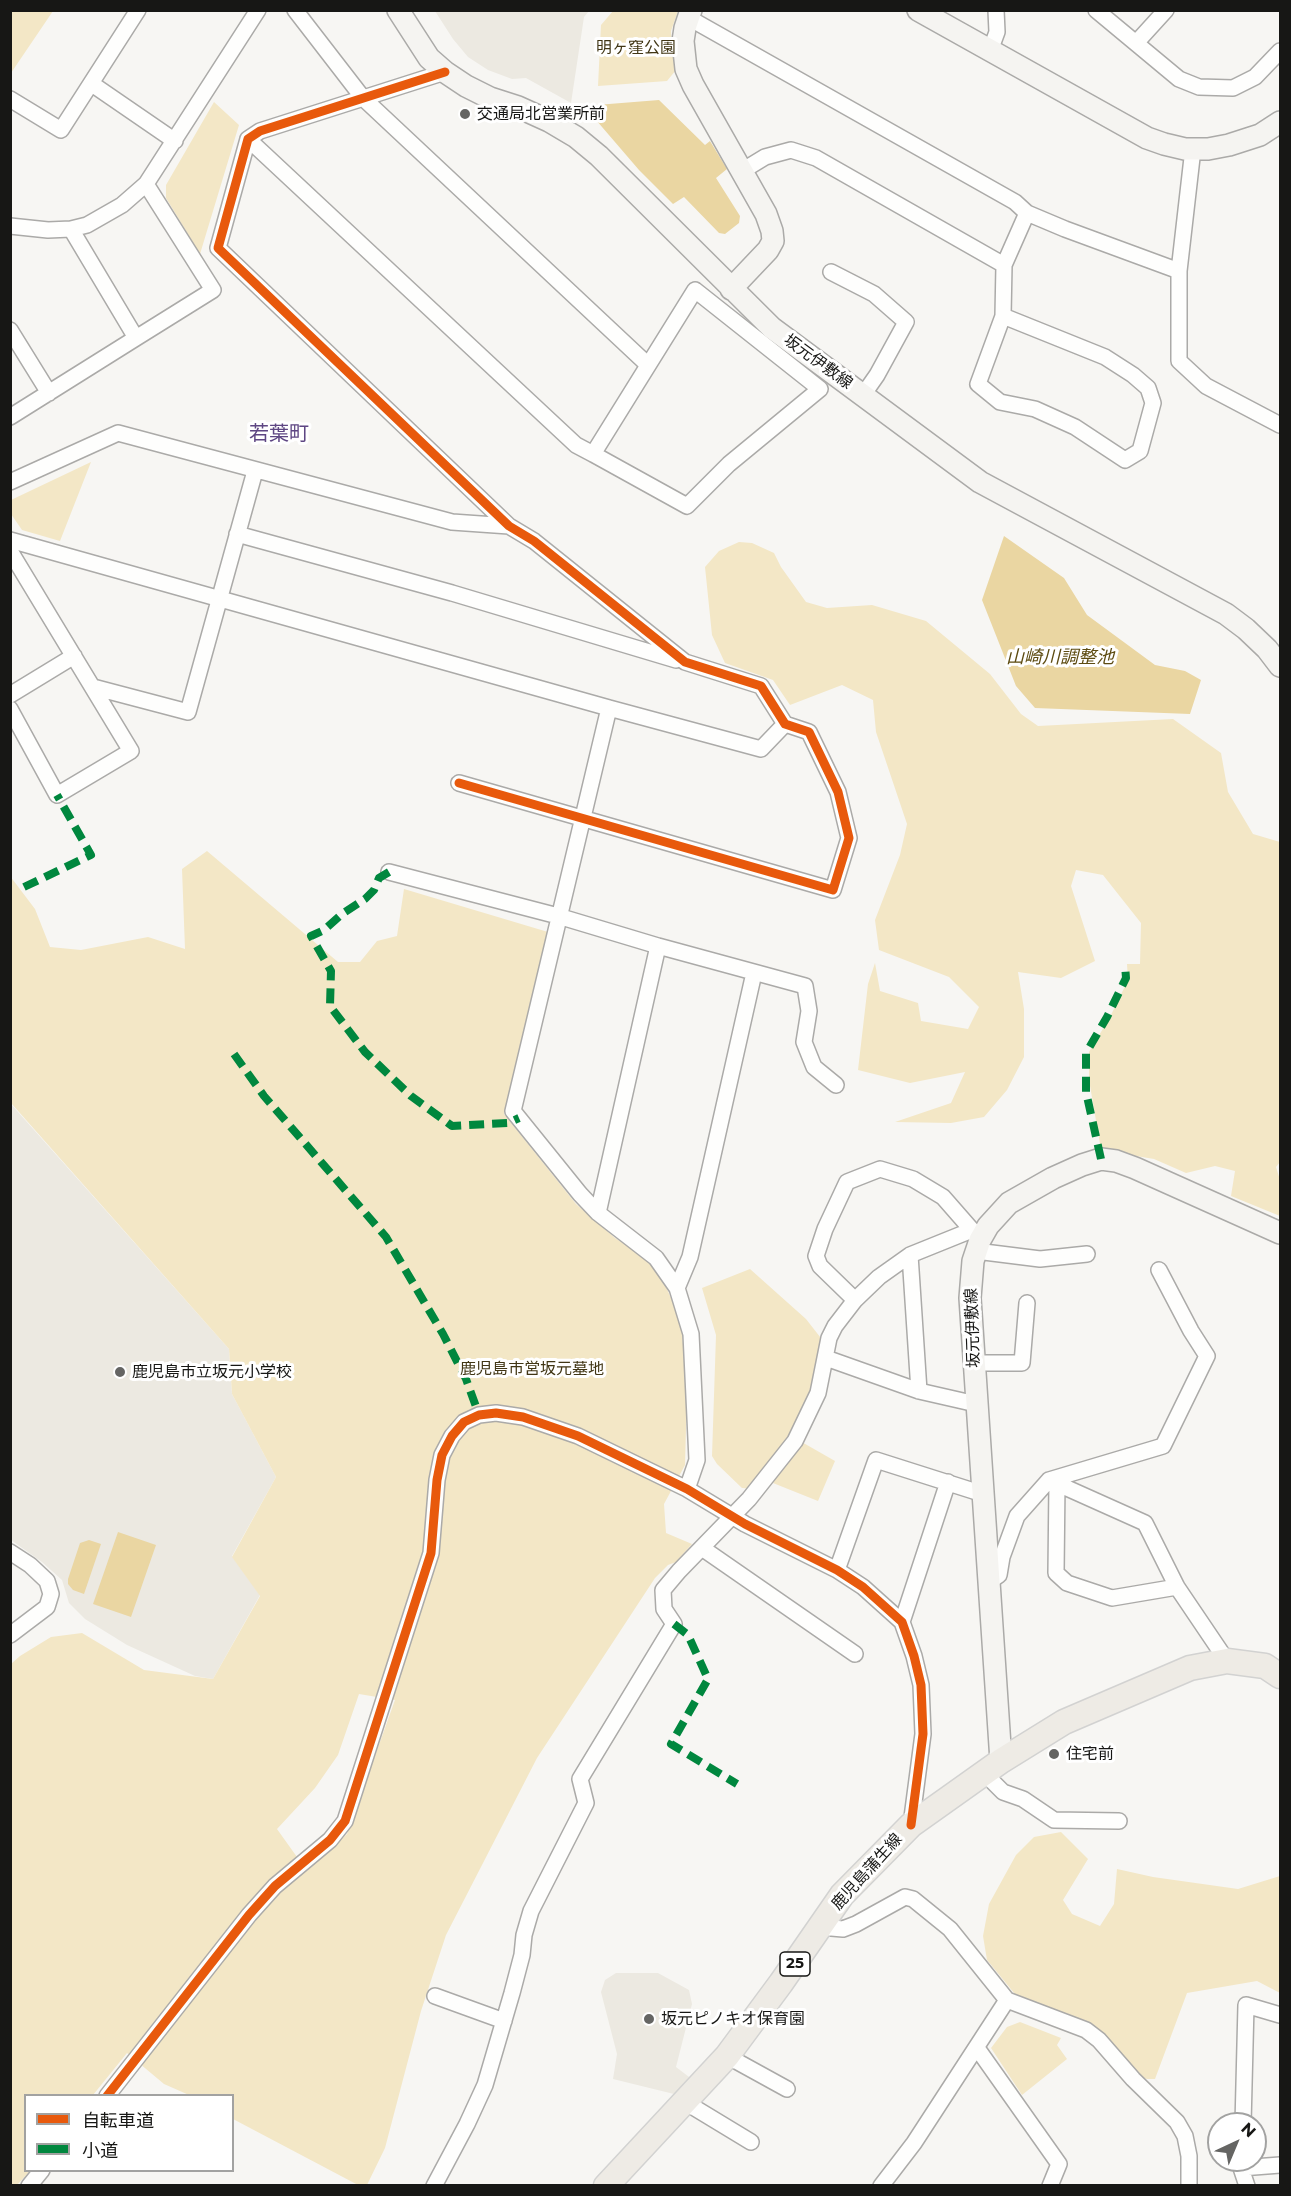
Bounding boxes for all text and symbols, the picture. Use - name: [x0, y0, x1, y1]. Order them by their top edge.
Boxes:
- park label: 明ヶ窪公園: [596, 38, 676, 58]
- place label: 交通局北営業所前: [477, 104, 605, 124]
- marker: 交通局北営業所前: [458, 107, 472, 121]
- street label: 坂元伊敷線: [780, 331, 856, 393]
- district label: 若葉町: [249, 422, 309, 446]
- water label: 山崎川調整池: [1006, 647, 1114, 669]
- street label: 坂元伊敷線: [962, 1288, 984, 1368]
- park label: 鹿児島市営坂元墓地: [460, 1359, 604, 1379]
- place label: 鹿児島市立坂元小学校: [132, 1362, 292, 1382]
- marker: 鹿児島市立坂元小学校: [113, 1365, 127, 1379]
- place label: 住宅前: [1066, 1744, 1114, 1764]
- marker: 住宅前: [1047, 1747, 1061, 1761]
- street label: 鹿児島蒲生線: [828, 1830, 906, 1914]
- road number: 25: [780, 1952, 810, 1976]
- place label: 坂元ピノキオ保育園: [661, 2009, 805, 2029]
- marker: 坂元ピノキオ保育園: [642, 2012, 656, 2026]
- legend: [24, 2094, 234, 2172]
- text: 自転車道: [82, 2110, 154, 2132]
- north arrow: [1207, 2112, 1267, 2172]
- text: N: [1237, 2119, 1260, 2141]
- text: 小道: [82, 2140, 118, 2162]

